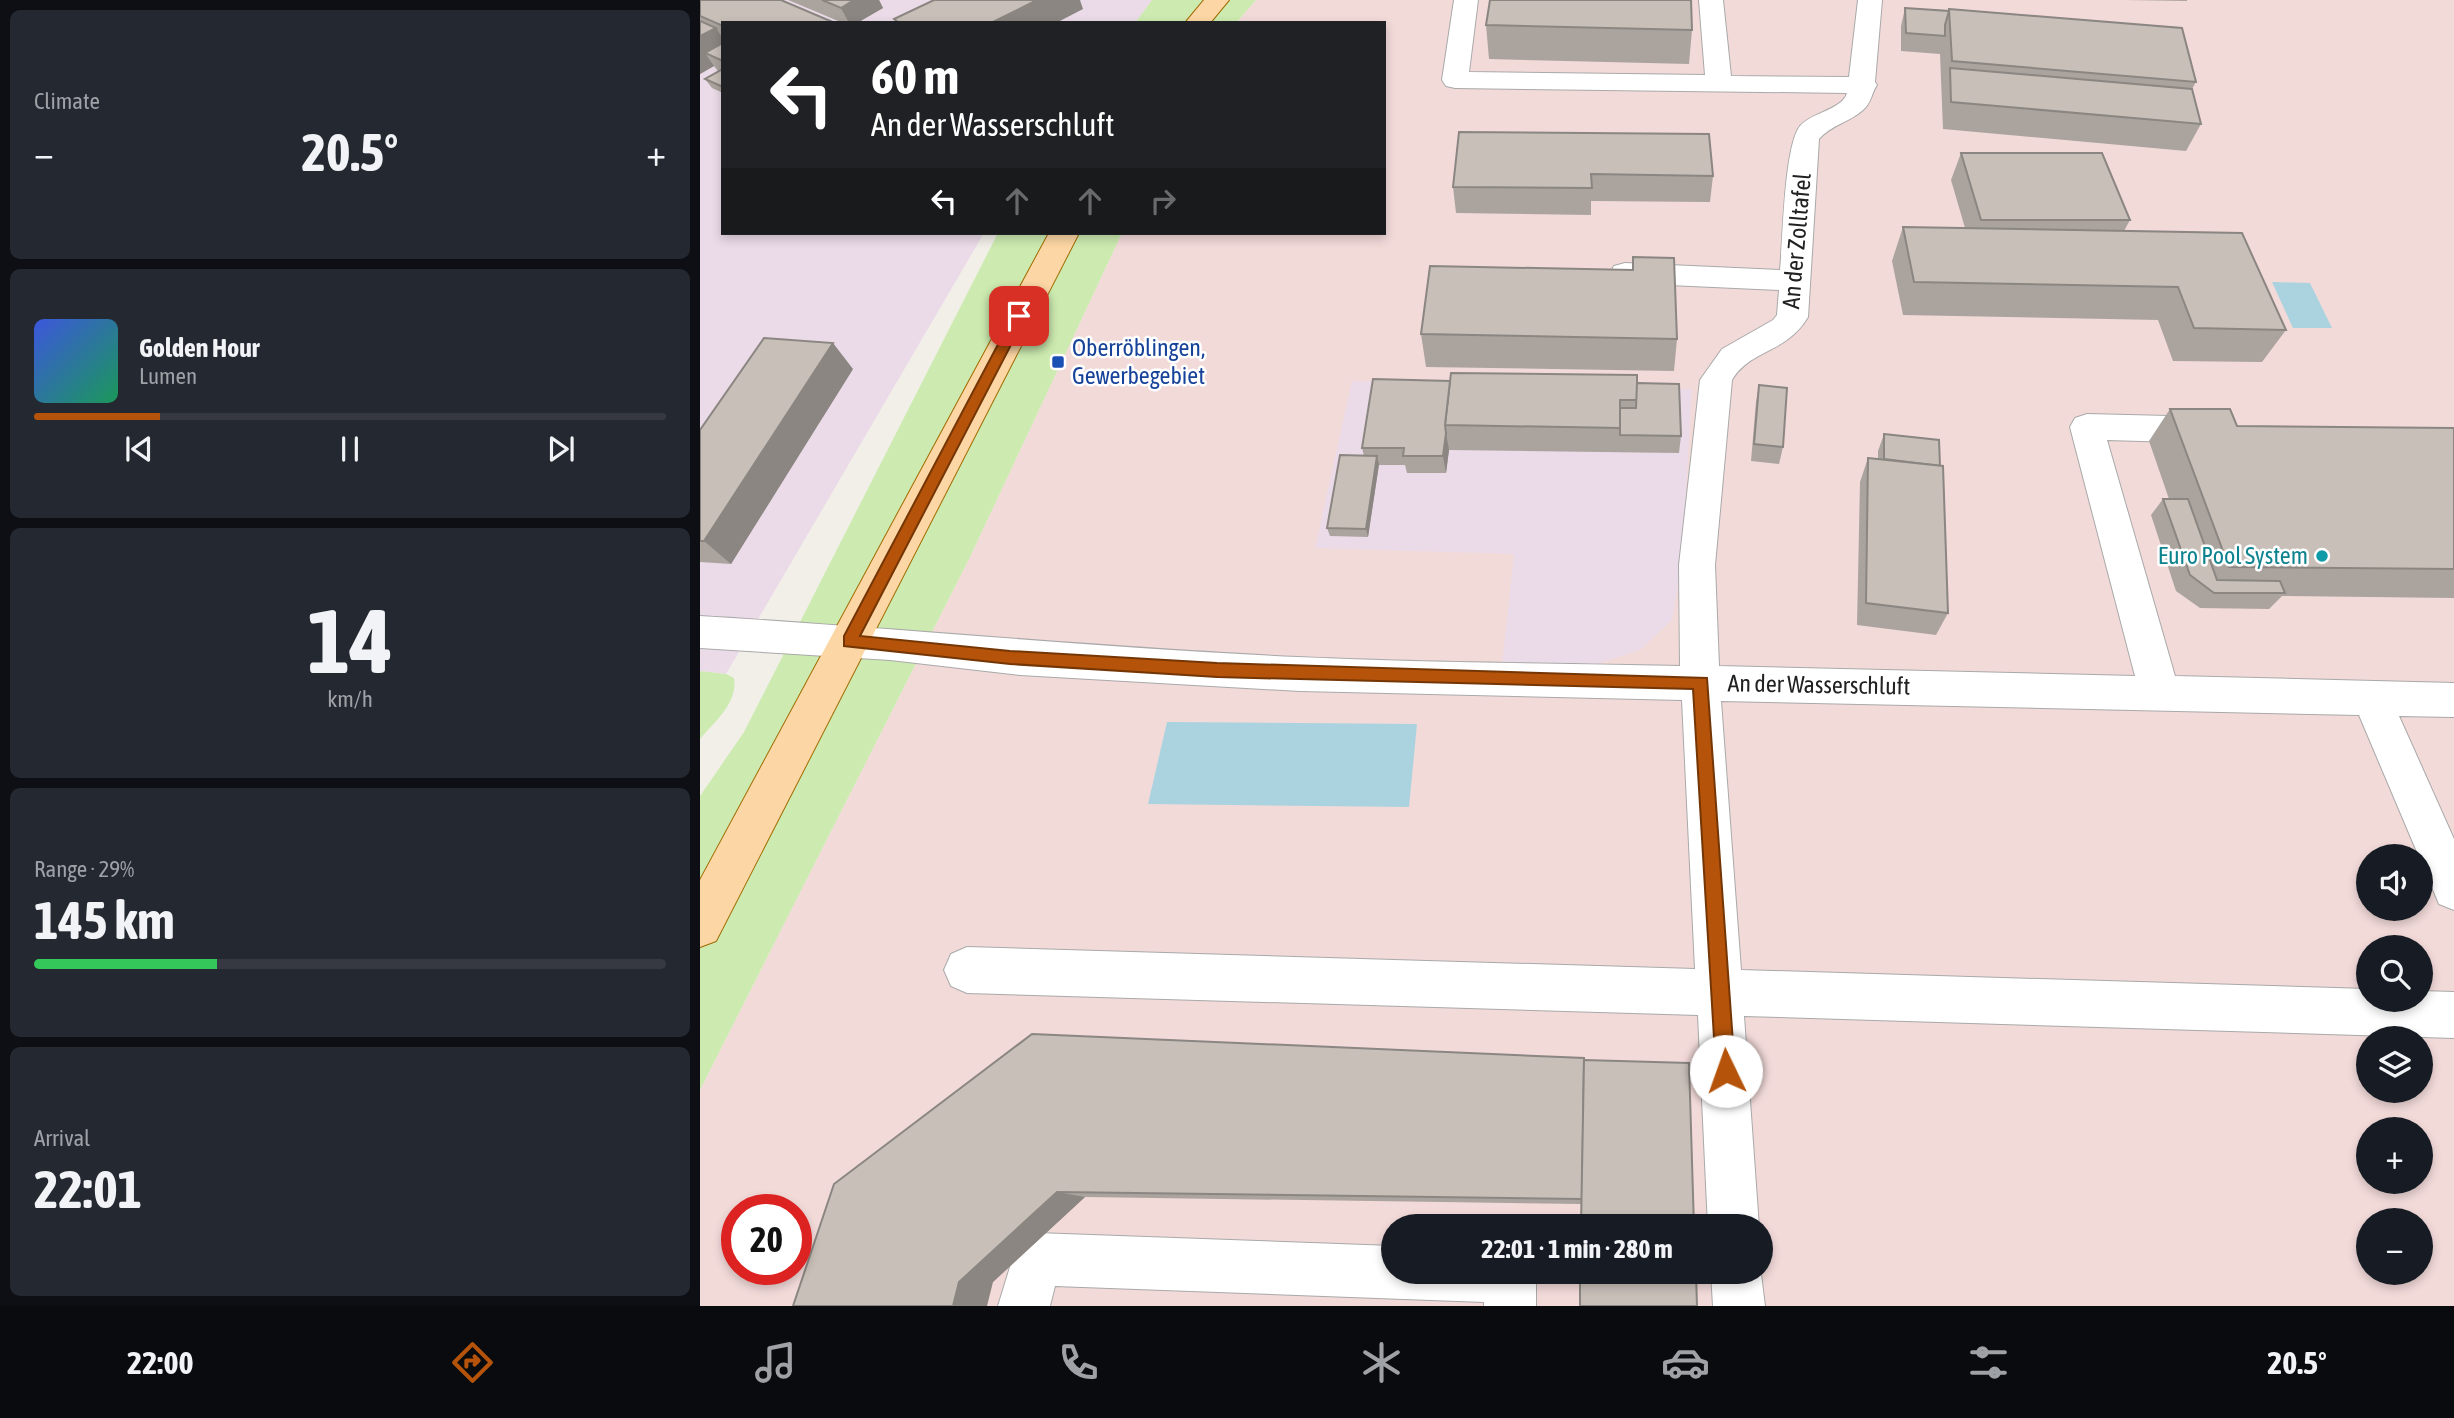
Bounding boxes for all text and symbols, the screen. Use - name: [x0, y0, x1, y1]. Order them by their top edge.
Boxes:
- text: 60 m: [871, 48, 959, 104]
- icon: left: [756, 49, 847, 140]
- text: Climate: [34, 88, 100, 114]
- text: An der Wasserschluft: [871, 106, 1114, 143]
- text: 20.5°: [302, 122, 398, 182]
- text: −: [34, 131, 54, 174]
- text: +: [646, 131, 666, 174]
- street label: An der Zolltafel: [1777, 171, 1816, 310]
- icon: left: [925, 182, 963, 220]
- icon: ahead: [998, 182, 1036, 220]
- icon: ahead: [1071, 182, 1109, 220]
- icon: right: [1144, 182, 1182, 220]
- pin: [989, 286, 1049, 346]
- icon: arrive: [1000, 297, 1038, 335]
- text: Golden Hour: [139, 333, 259, 363]
- place label: Oberröblingen, Gewerbegebiet: [1072, 334, 1205, 389]
- marker: Oberröblingen, Gewerbegebiet: [1050, 354, 1066, 370]
- text: Lumen: [139, 363, 197, 389]
- icon: previous: [120, 430, 158, 468]
- icon: pause: [331, 430, 369, 468]
- icon: next: [542, 430, 580, 468]
- place label: Euro Pool System: [2158, 542, 2308, 569]
- marker: Euro Pool System: [2314, 548, 2330, 564]
- text: 14: [307, 588, 393, 692]
- street label: An der Wasserschluft: [1727, 669, 1911, 700]
- text: km/h: [327, 686, 373, 712]
- map controls: [2356, 844, 2433, 1285]
- button: sound: [2356, 844, 2433, 921]
- text: Range · 29%: [34, 856, 134, 882]
- text: 145 km: [34, 890, 175, 950]
- button: search: [2356, 935, 2433, 1012]
- button: layers: [2356, 1026, 2433, 1103]
- position arrow: [1689, 1034, 1763, 1108]
- button: +: [2356, 1117, 2433, 1194]
- text: Arrival: [34, 1125, 90, 1151]
- text: 22:01: [34, 1159, 142, 1219]
- speed limit sign: 20: [721, 1194, 812, 1285]
- button: −: [2356, 1208, 2433, 1285]
- text: 22:01 · 1 min · 280 m: [1481, 1234, 1673, 1264]
- icon: directions: [448, 1338, 497, 1387]
- icon: music: [751, 1338, 800, 1387]
- icon: phone: [1054, 1338, 1103, 1387]
- icon: climate: [1357, 1338, 1406, 1387]
- icon: car: [1661, 1338, 1710, 1387]
- icon: filters: [1964, 1338, 2013, 1387]
- text: 22:00: [127, 1344, 194, 1381]
- text: 20.5°: [2267, 1344, 2327, 1381]

